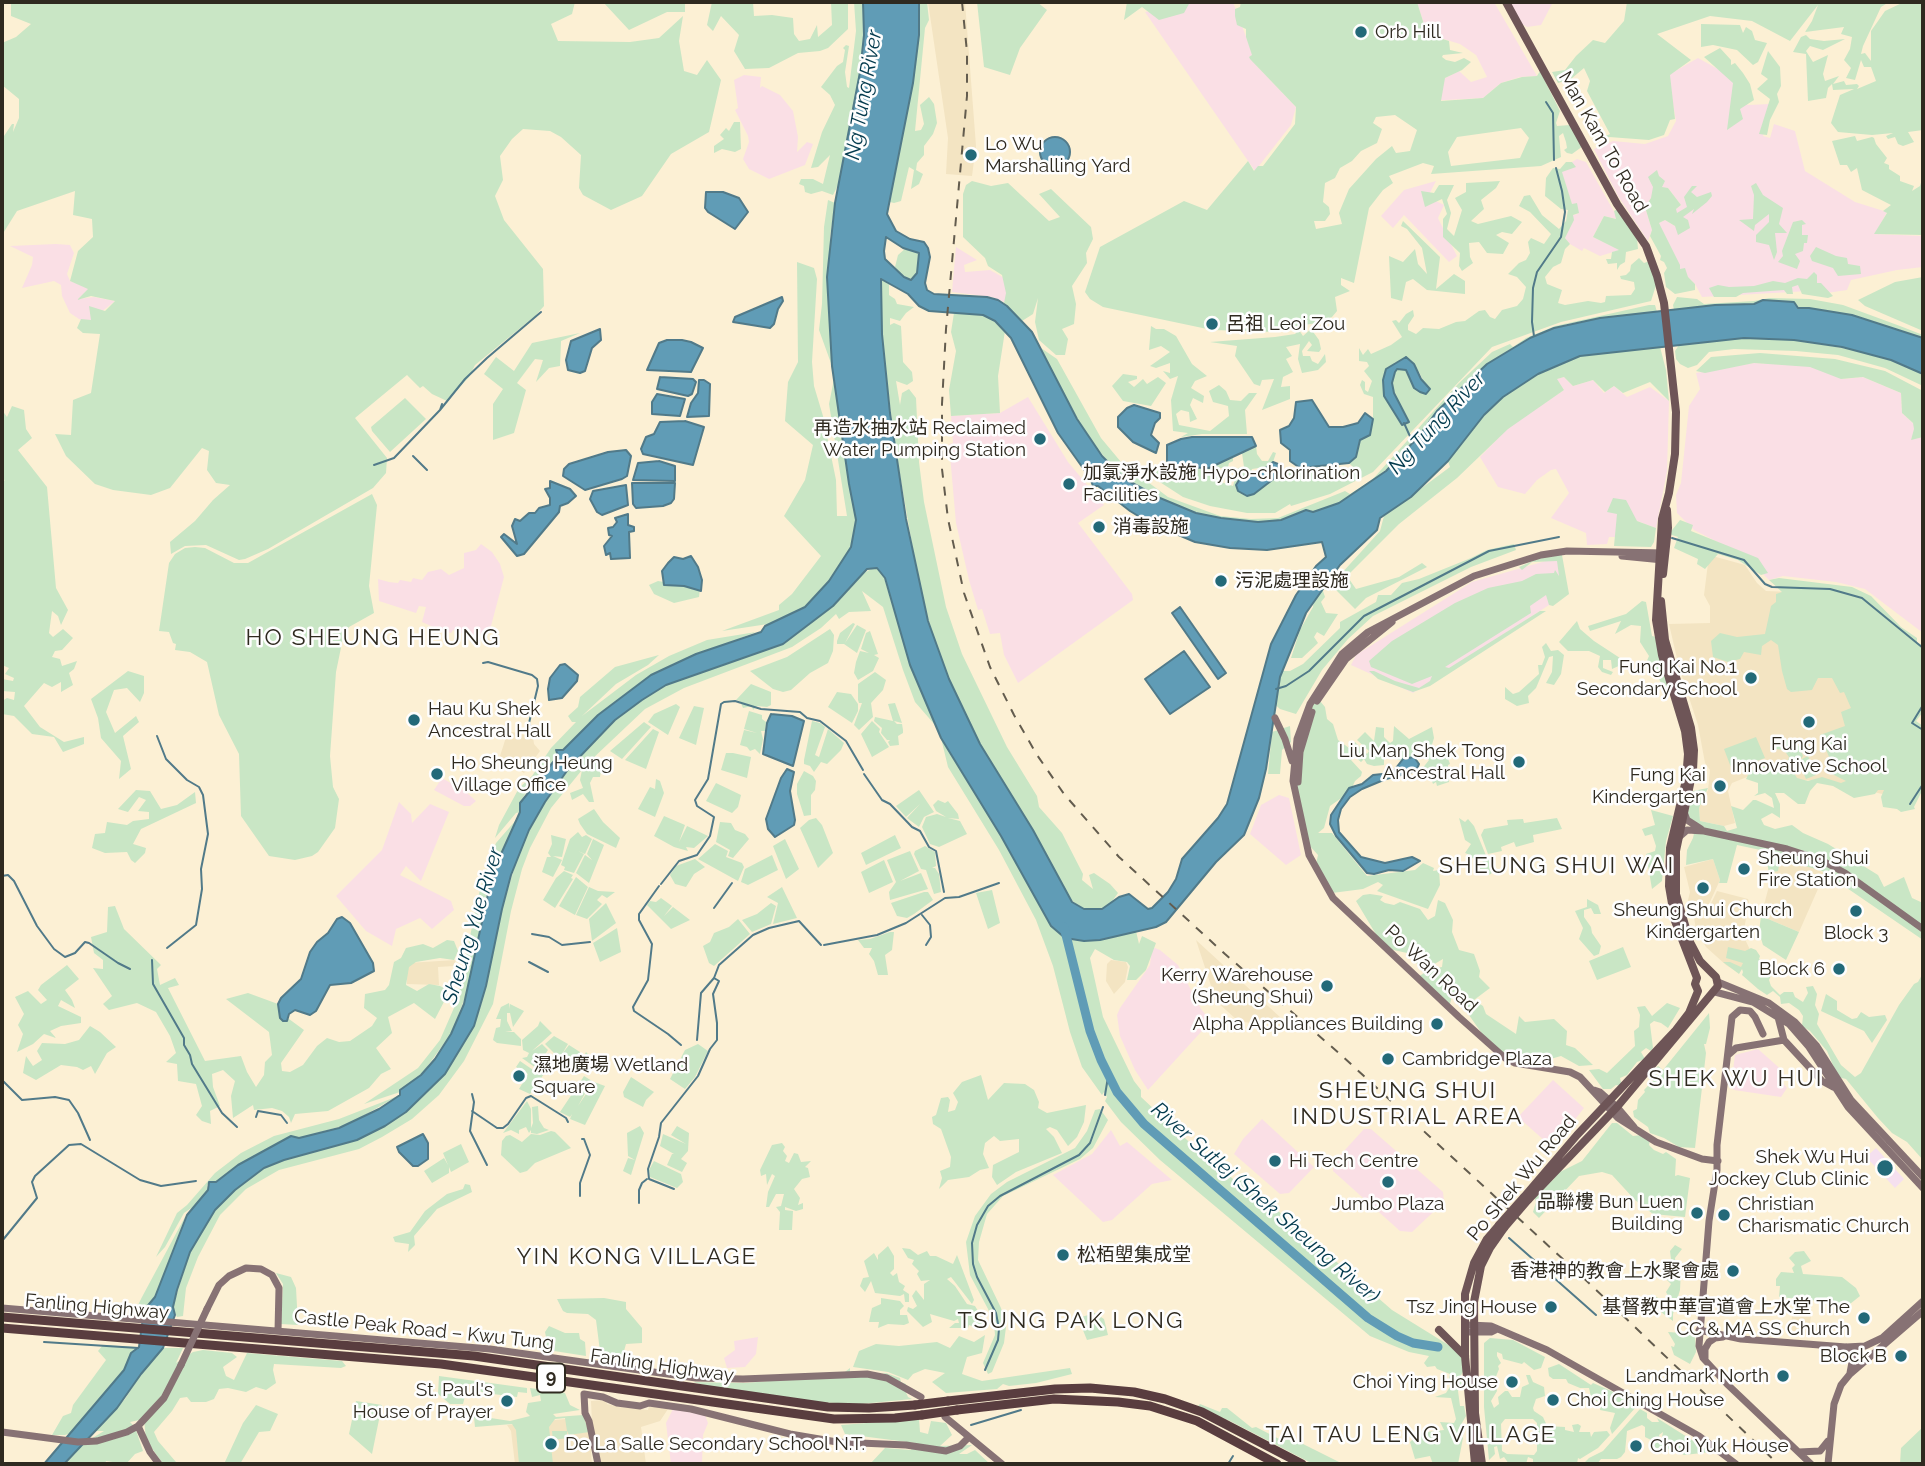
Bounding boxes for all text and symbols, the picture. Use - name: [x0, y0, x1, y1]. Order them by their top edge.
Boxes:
- place label: Orb Hill: [1375, 21, 1441, 43]
- marker: Orb Hill: [1353, 24, 1369, 40]
- water label: Ng Tung River: [840, 28, 888, 162]
- street label: Man Kam To Road: [1553, 67, 1653, 217]
- place label: Lo Wu Marshalling Yard: [985, 133, 1131, 177]
- marker: Lo Wu Marshalling Yard: [963, 147, 979, 163]
- place label: 呂祖 Leoi Zou: [1226, 313, 1345, 335]
- marker: 呂祖 Leoi Zou: [1204, 316, 1220, 332]
- water label: Ng Tung River: [1383, 366, 1491, 480]
- place label: 再造水抽水站 Reclaimed Water Pumping Station: [813, 417, 1026, 461]
- marker: 再造水抽水站 Reclaimed Water Pumping Station: [1032, 431, 1048, 447]
- place label: 加氯淨水設施 Hypo-chlorination Facilities: [1083, 462, 1360, 506]
- marker: 加氯淨水設施 Hypo-chlorination Facilities: [1061, 476, 1077, 492]
- place label: 消毒設施: [1113, 516, 1189, 538]
- marker: 消毒設施: [1091, 519, 1107, 535]
- place label: 污泥處理設施: [1235, 570, 1349, 592]
- marker: 污泥處理設施: [1213, 573, 1229, 589]
- district label: HO SHEUNG HEUNG: [247, 624, 499, 652]
- place label: Fung Kai No.1 Secondary School: [1577, 656, 1737, 700]
- marker: Fung Kai No.1 Secondary School: [1743, 670, 1759, 686]
- place label: Hau Ku Shek Ancestral Hall: [428, 698, 551, 742]
- marker: Hau Ku Shek Ancestral Hall: [406, 712, 422, 728]
- marker: Fung Kai Innovative School: [1801, 714, 1817, 730]
- place label: Fung Kai Innovative School: [1731, 733, 1887, 777]
- place label: Liu Man Shek Tong Ancestral Hall: [1339, 740, 1505, 784]
- place label: Ho Sheung Heung Village Office: [451, 752, 613, 796]
- marker: Liu Man Shek Tong Ancestral Hall: [1511, 754, 1527, 770]
- place label: Fung Kai Kindergarten: [1592, 764, 1706, 808]
- marker: Ho Sheung Heung Village Office: [429, 766, 445, 782]
- marker: Fung Kai Kindergarten: [1712, 778, 1728, 794]
- water label: Sheung Yue River: [437, 845, 509, 1007]
- place label: Sheung Shui Fire Station: [1758, 847, 1869, 891]
- district label: SHEUNG SHUI WAI: [1441, 852, 1673, 880]
- marker: Sheung Shui Fire Station: [1736, 861, 1752, 877]
- marker: Sheung Shui Church Kindergarten: [1695, 880, 1711, 896]
- place label: Sheung Shui Church Kindergarten: [1614, 899, 1792, 943]
- marker: Block 3: [1848, 903, 1864, 919]
- street label: Po Wan Road: [1380, 920, 1482, 1018]
- place label: Block 3: [1824, 922, 1888, 944]
- place label: Block 6: [1759, 958, 1825, 980]
- marker: Block 6: [1831, 961, 1847, 977]
- place label: Kerry Warehouse (Sheung Shui): [1161, 964, 1313, 1008]
- marker: Kerry Warehouse (Sheung Shui): [1319, 978, 1335, 994]
- place label: Alpha Appliances Building: [1192, 1013, 1423, 1035]
- marker: Alpha Appliances Building: [1429, 1016, 1445, 1032]
- place label: Cambridge Plaza: [1402, 1048, 1552, 1070]
- marker: Cambridge Plaza: [1380, 1051, 1396, 1067]
- place label: 濕地廣場 Wetland Square: [533, 1054, 688, 1098]
- district label: SHEK WU HUI: [1650, 1065, 1822, 1093]
- marker: 濕地廣場 Wetland Square: [511, 1068, 527, 1084]
- district label: SHEUNG SHUI INDUSTRIAL AREA: [1294, 1077, 1522, 1131]
- water label: River Sutlej (Shek Sheung River): [1146, 1097, 1384, 1309]
- street label: Po Shek Wu Road: [1463, 1110, 1581, 1246]
- place label: Shek Wu Hui Jockey Club Clinic: [1709, 1146, 1869, 1190]
- place label: Hi Tech Centre: [1289, 1150, 1418, 1172]
- marker: Hi Tech Centre: [1267, 1153, 1283, 1169]
- marker: Shek Wu Hui Jockey Club Clinic: [1875, 1158, 1895, 1178]
- marker: Jumbo Plaza: [1380, 1174, 1396, 1190]
- place label: 品聯樓 Bun Luen Building: [1537, 1191, 1683, 1235]
- place label: Jumbo Plaza: [1332, 1193, 1444, 1215]
- place label: Christian Charismatic Church: [1738, 1193, 1909, 1237]
- marker: 品聯樓 Bun Luen Building: [1689, 1205, 1705, 1221]
- marker: Christian Charismatic Church: [1716, 1207, 1732, 1223]
- district label: YIN KONG VILLAGE: [518, 1243, 756, 1271]
- place label: 松栢塱集成堂: [1077, 1244, 1191, 1266]
- marker: 松栢塱集成堂: [1055, 1247, 1071, 1263]
- place label: 香港神的教會上水聚會處: [1510, 1260, 1719, 1282]
- marker: 香港神的教會上水聚會處: [1725, 1263, 1741, 1279]
- street label: Fanling Highway: [24, 1289, 170, 1325]
- place label: Tsz Jing House: [1406, 1296, 1537, 1318]
- place label: 基督教中華宣道會上水堂 The CC & MA SS Church: [1602, 1296, 1850, 1340]
- marker: Tsz Jing House: [1543, 1299, 1559, 1315]
- street label: Castle Peak Road – Kwu Tung: [293, 1305, 555, 1355]
- district label: TSUNG PAK LONG: [959, 1307, 1183, 1335]
- marker: 基督教中華宣道會上水堂 The CC & MA SS Church: [1856, 1310, 1872, 1326]
- street label: Fanling Highway: [589, 1345, 735, 1387]
- place label: Block B: [1820, 1345, 1887, 1367]
- marker: Block B: [1893, 1348, 1909, 1364]
- road number: 9: [537, 1364, 565, 1392]
- place label: Landmark North: [1625, 1365, 1769, 1387]
- marker: Landmark North: [1775, 1368, 1791, 1384]
- place label: Choi Ying House: [1353, 1371, 1498, 1393]
- marker: Choi Ying House: [1504, 1374, 1520, 1390]
- place label: St. Paul's House of Prayer: [353, 1379, 493, 1423]
- place label: Choi Ching House: [1567, 1389, 1724, 1411]
- marker: Choi Ching House: [1545, 1392, 1561, 1408]
- marker: St. Paul's House of Prayer: [499, 1393, 515, 1409]
- district label: TAI TAU LENG VILLAGE: [1268, 1421, 1554, 1449]
- place label: De La Salle Secondary School N.T.: [565, 1433, 865, 1455]
- place label: Choi Yuk House: [1650, 1435, 1789, 1457]
- marker: De La Salle Secondary School N.T.: [543, 1436, 559, 1452]
- marker: Choi Yuk House: [1628, 1438, 1644, 1454]

